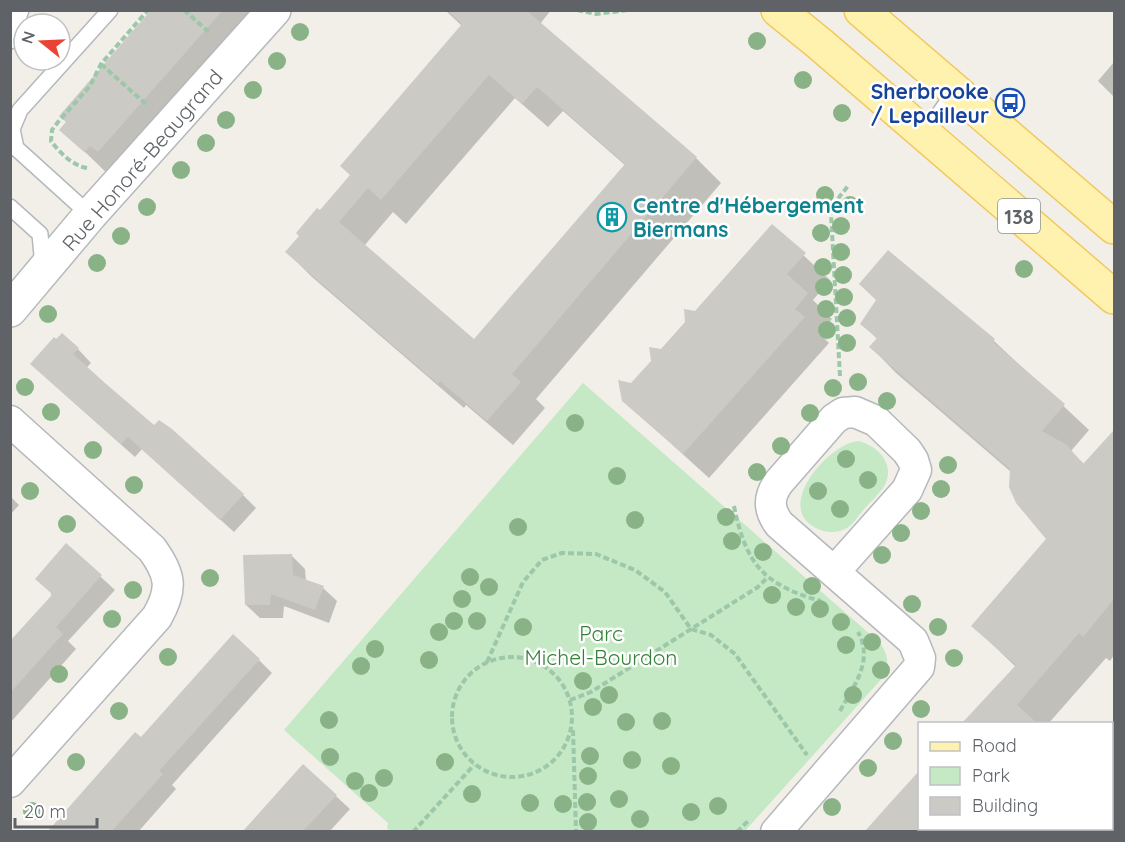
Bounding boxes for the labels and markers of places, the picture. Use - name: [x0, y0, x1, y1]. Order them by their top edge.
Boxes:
- place label: Sherbrooke / Lepailleur: [871, 78, 989, 128]
- bus stop icon: Sherbrooke / Lepailleur: [994, 87, 1026, 119]
- place label: Centre d'Hébergement Biermans: [633, 192, 864, 242]
- building icon: Centre d'Hébergement Biermans: [596, 201, 628, 233]

